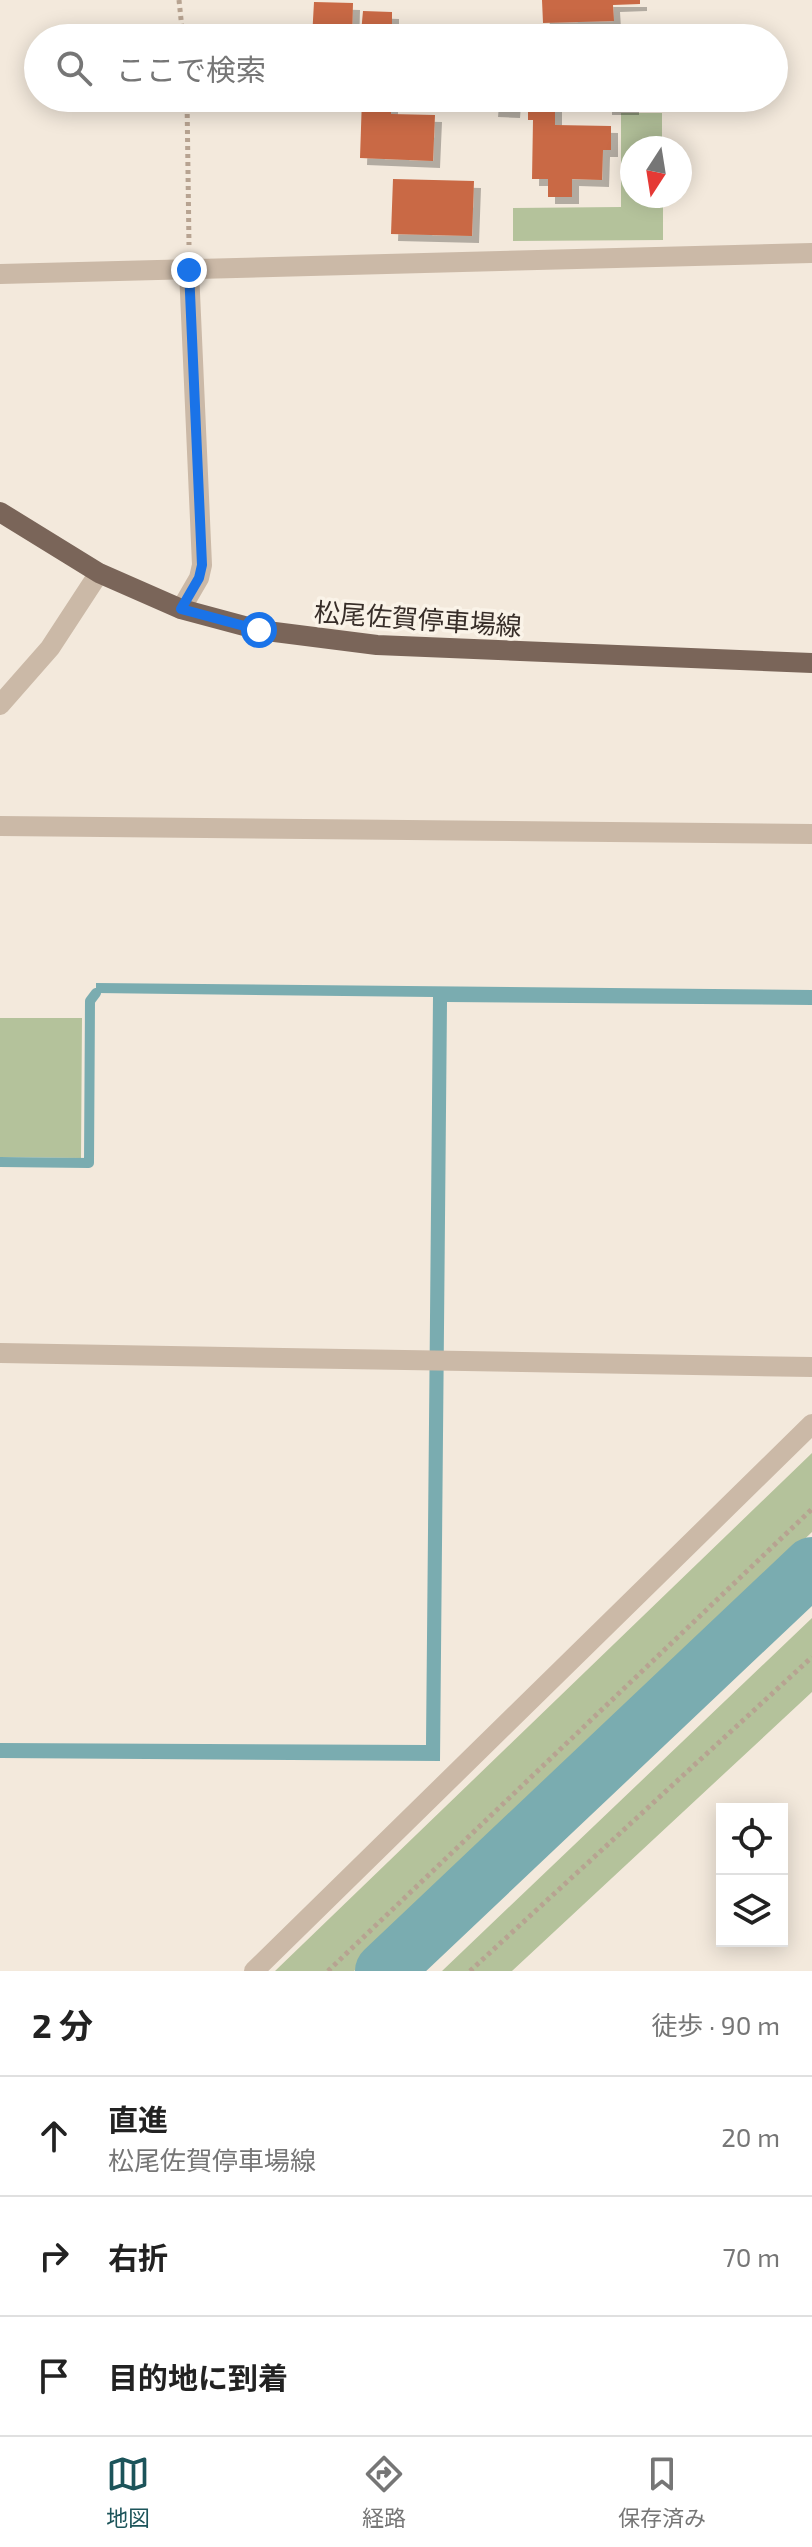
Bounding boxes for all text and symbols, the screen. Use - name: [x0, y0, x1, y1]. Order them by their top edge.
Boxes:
- search box: [24, 24, 788, 112]
- icon: search: [52, 46, 96, 90]
- text: ここで検索: [116, 51, 266, 87]
- north arrow: [620, 136, 692, 208]
- route end: [171, 252, 207, 288]
- street label: 松尾佐賀停車場線: [313, 595, 523, 641]
- route start: [241, 612, 277, 648]
- map controls: [716, 1803, 788, 1947]
- button: locate: [716, 1803, 788, 1875]
- button: layers: [716, 1875, 788, 1947]
- text: 2 分: [32, 2004, 93, 2045]
- text: 徒歩 · 90 m: [651, 2009, 780, 2040]
- text: 直進: [108, 2101, 168, 2137]
- icon: ahead: [32, 2114, 76, 2158]
- text: 20 m: [721, 2121, 780, 2152]
- text: 松尾佐賀停車場線: [108, 2144, 316, 2175]
- icon: right: [32, 2234, 76, 2278]
- text: 右折: [108, 2239, 168, 2275]
- text: 70 m: [722, 2241, 780, 2272]
- icon: arrive: [32, 2354, 76, 2398]
- text: 目的地に到着: [108, 2359, 288, 2395]
- tab: 地図: [106, 2452, 150, 2532]
- tab: 経路: [362, 2452, 406, 2532]
- tab: 保存済み: [618, 2452, 706, 2532]

